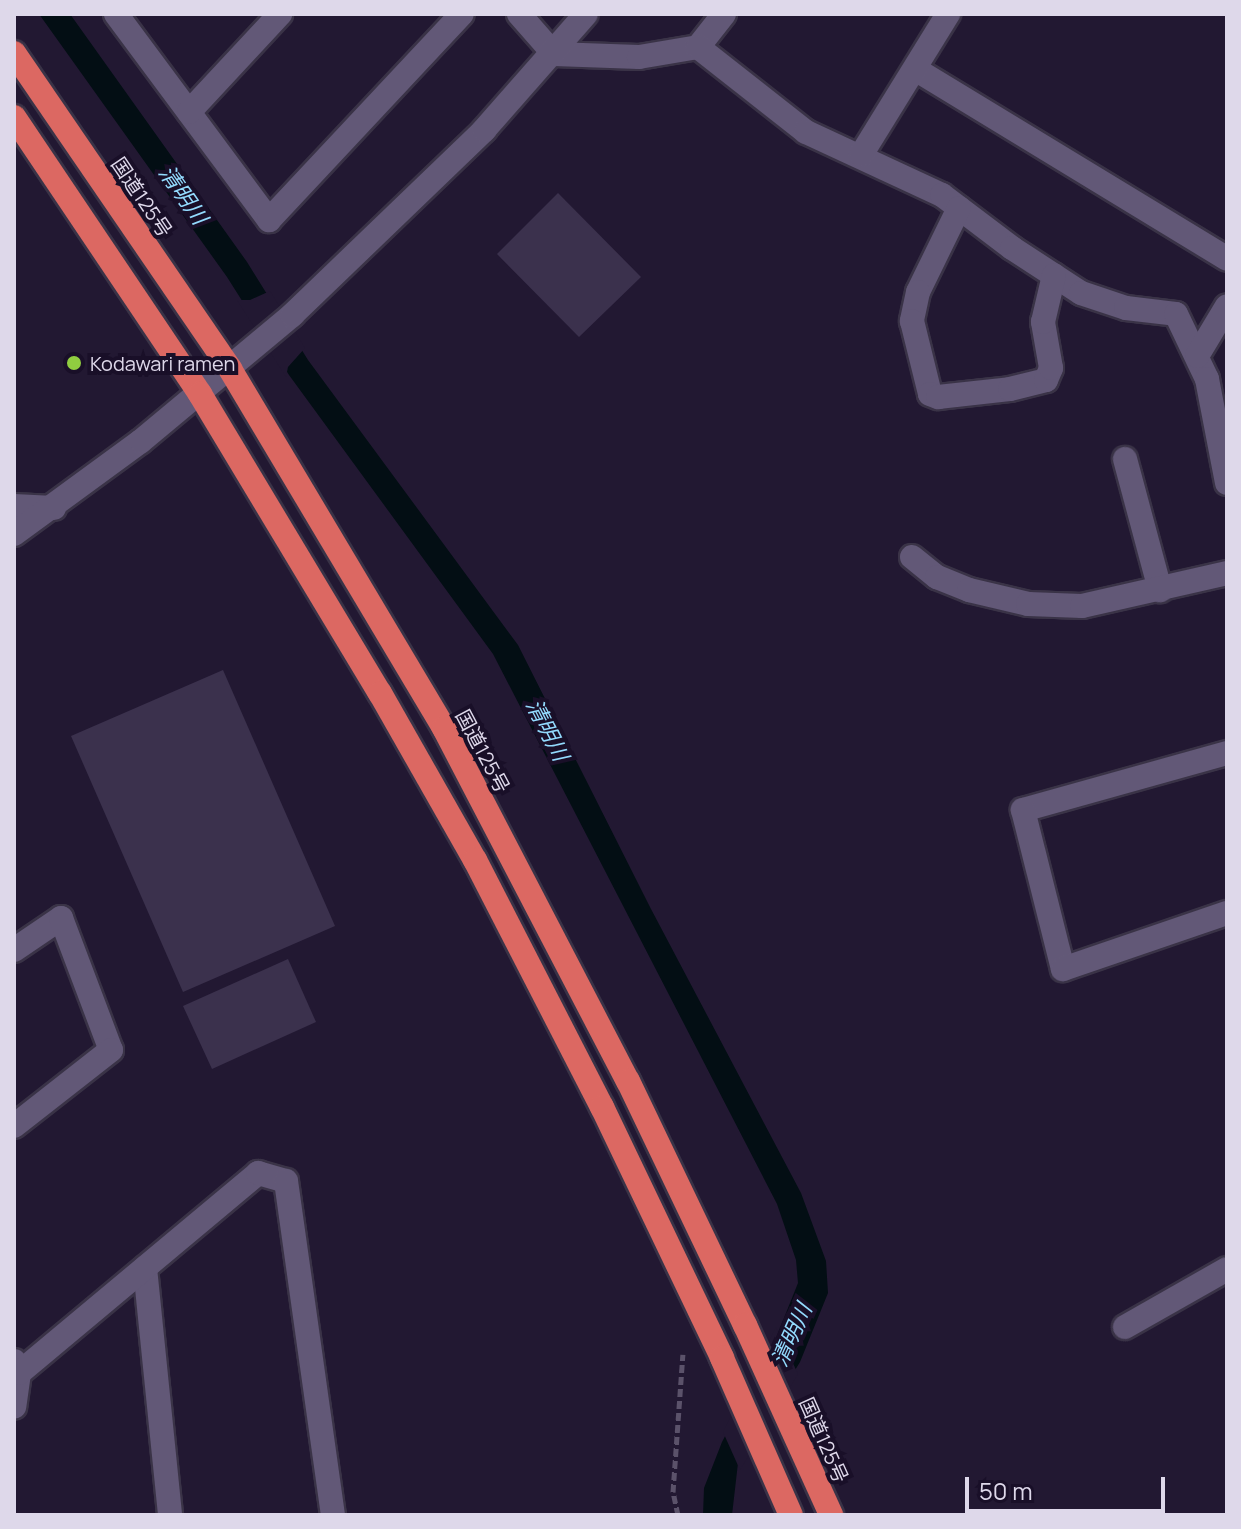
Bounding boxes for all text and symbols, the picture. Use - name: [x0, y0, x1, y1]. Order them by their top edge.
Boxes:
- street label: 国道125号: [107, 153, 177, 241]
- water label: 清明川: [153, 160, 213, 230]
- place label: Kodawari ramen: [90, 351, 235, 375]
- marker: Kodawari ramen: [65, 354, 83, 372]
- water label: 清明川: [520, 695, 574, 765]
- street label: 国道125号: [451, 705, 515, 797]
- water label: 清明川: [767, 1299, 817, 1371]
- street label: 国道125号: [795, 1394, 853, 1486]
- scale bar: [969, 1461, 1169, 1511]
- text: 50 m: [979, 1474, 1033, 1507]

